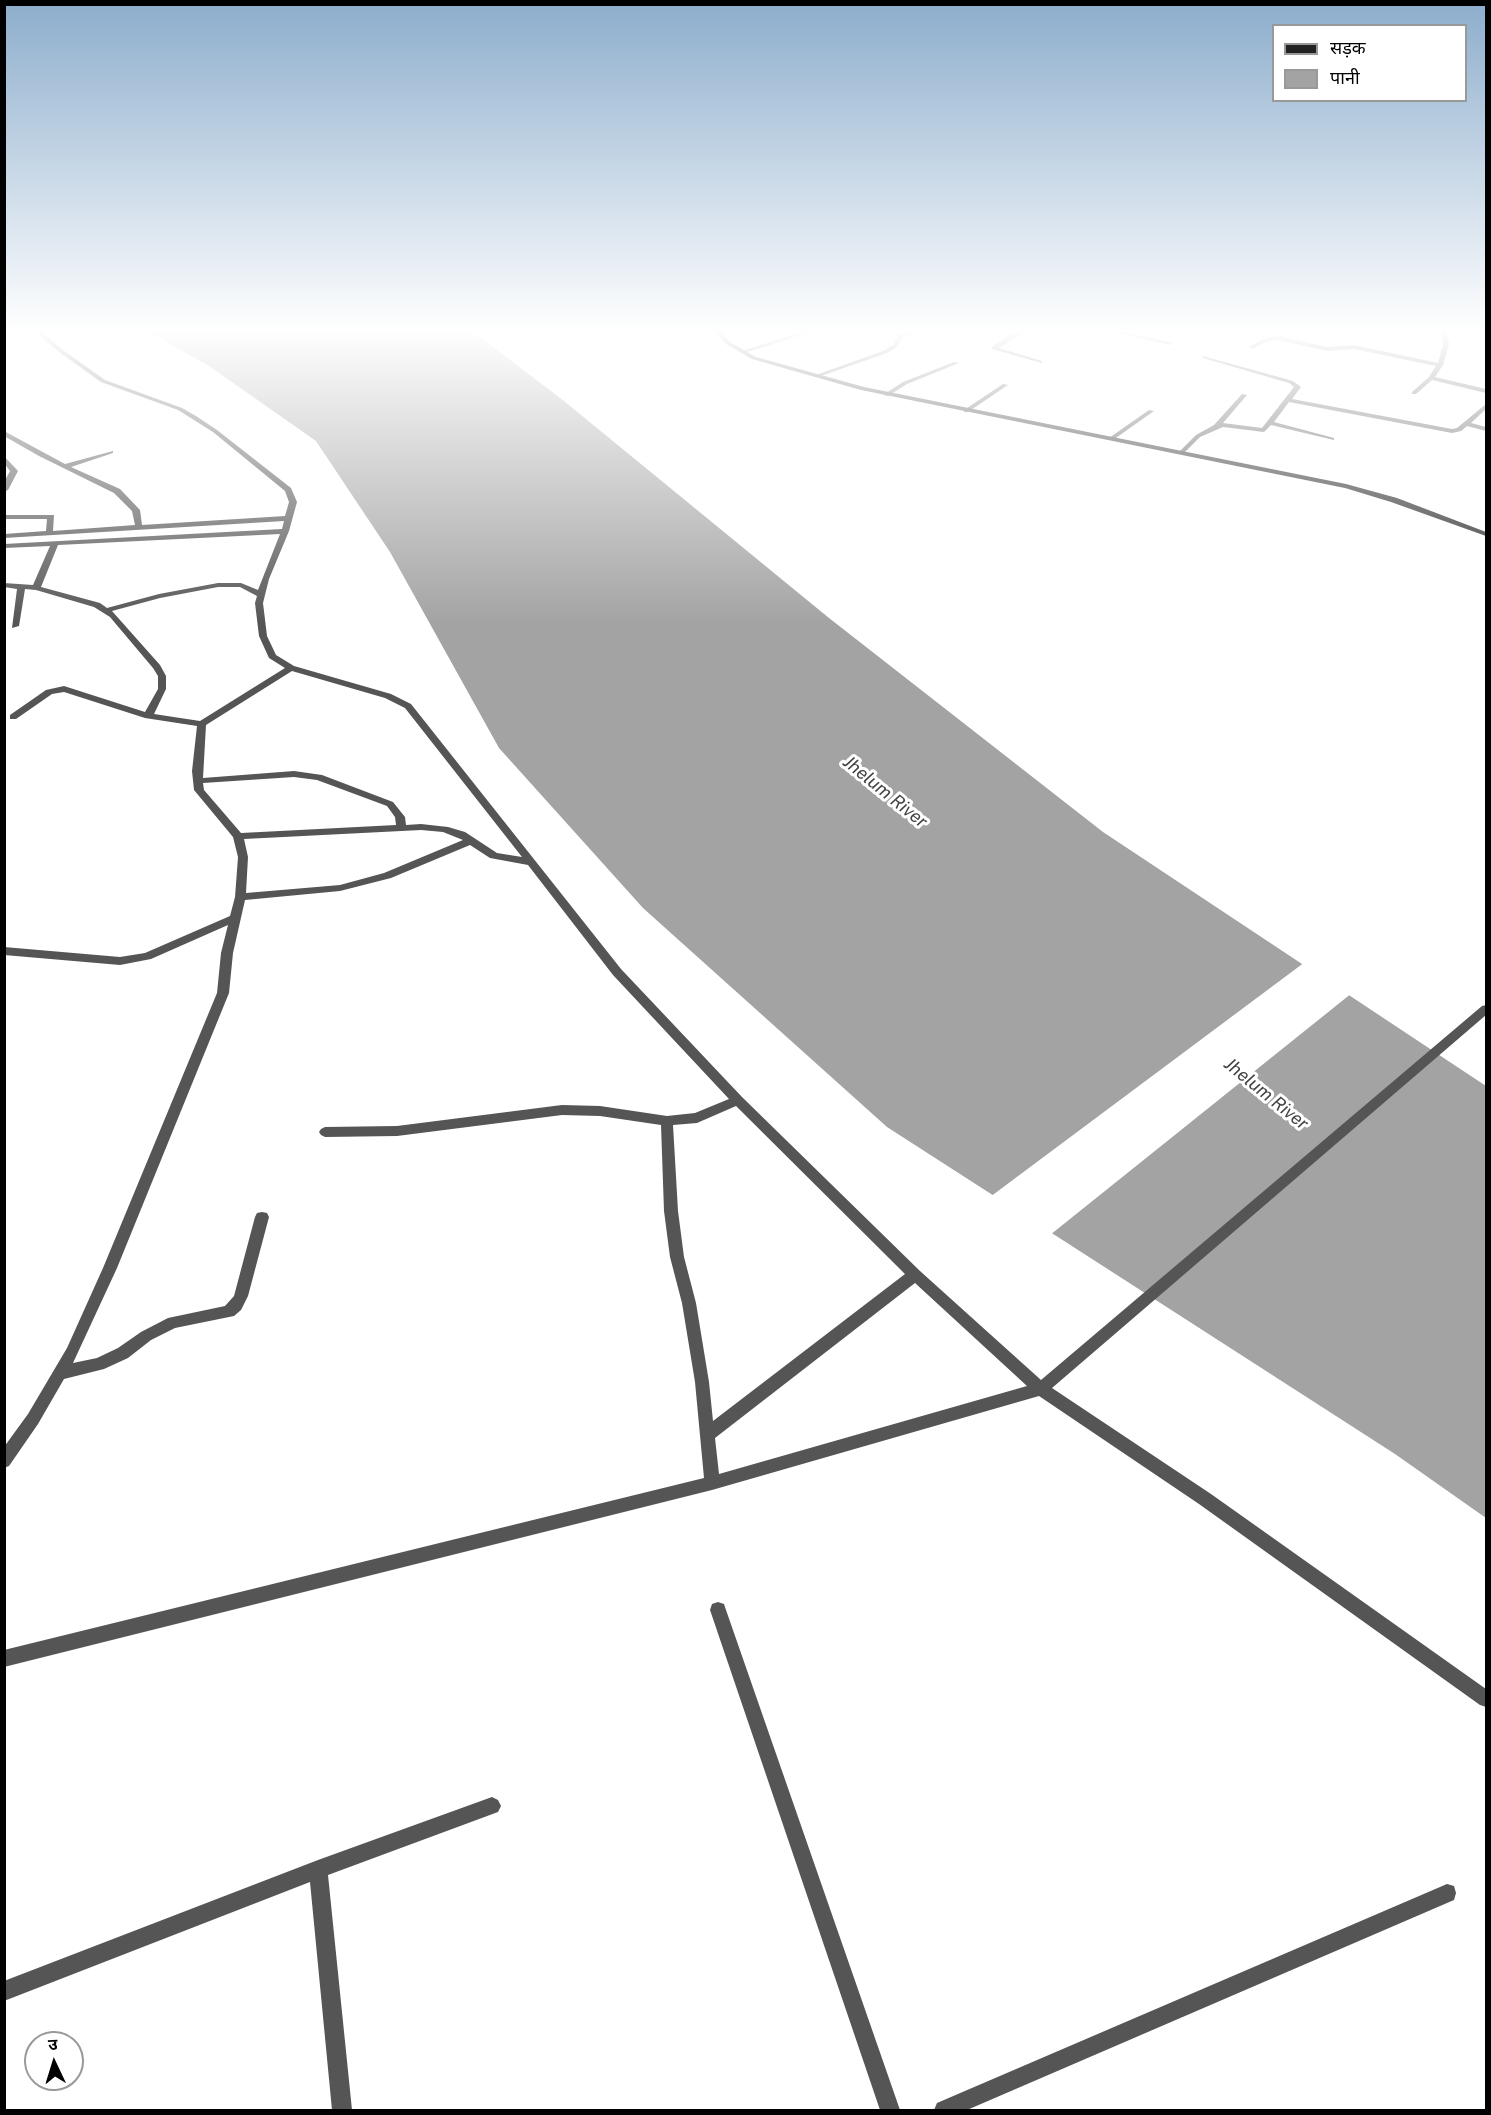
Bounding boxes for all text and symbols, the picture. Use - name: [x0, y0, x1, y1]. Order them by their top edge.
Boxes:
- legend: [1272, 24, 1467, 102]
- text: सड़क: [1330, 37, 1366, 58]
- text: पानी: [1330, 67, 1360, 88]
- water label: Jhelum River: [838, 751, 932, 833]
- water label: Jhelum River: [1219, 1053, 1313, 1135]
- north arrow: [24, 2031, 84, 2091]
- text: उ: [48, 2035, 58, 2054]

